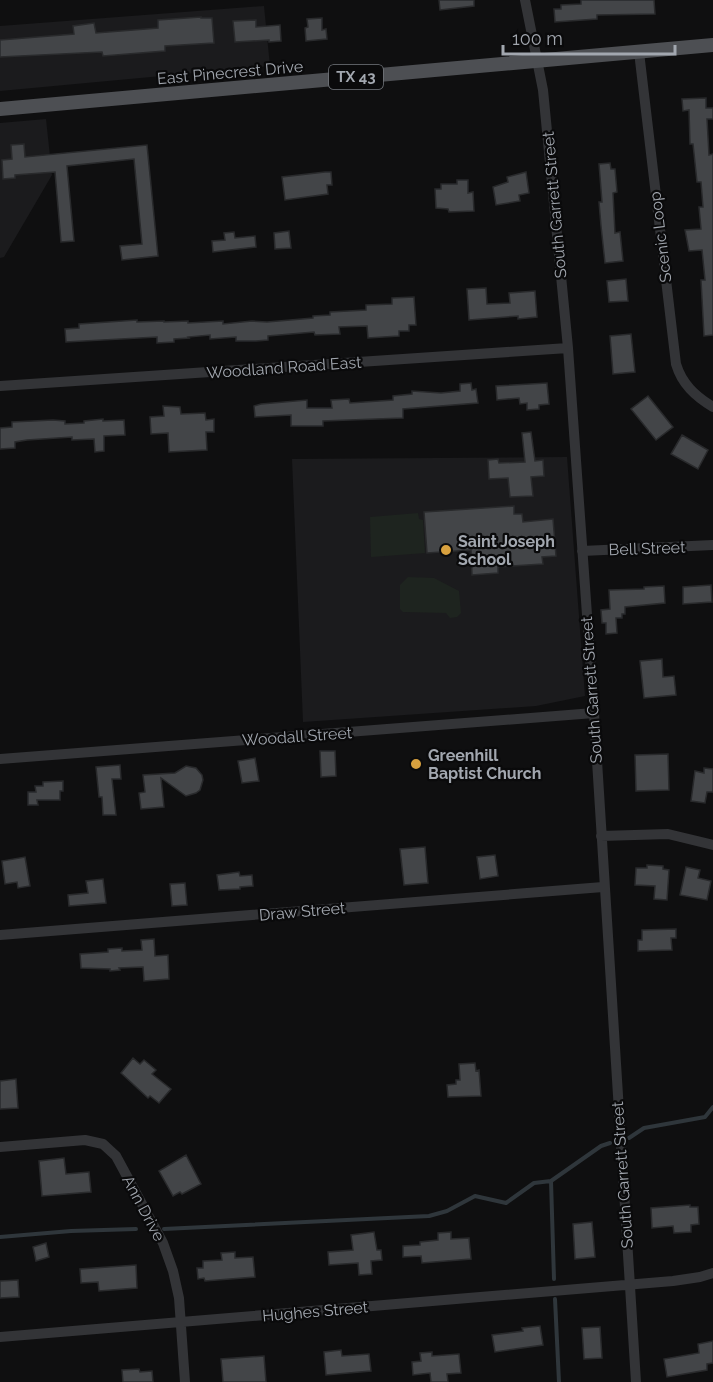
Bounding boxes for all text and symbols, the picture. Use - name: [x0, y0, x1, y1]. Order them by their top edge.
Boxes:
- scale bar: [503, 18, 676, 56]
- text: 100 m: [512, 28, 563, 49]
- street label: East Pinecrest Drive: [156, 57, 304, 88]
- road number: TX 43: [329, 65, 383, 89]
- street label: South Garrett Street: [539, 130, 570, 279]
- street label: Scenic Loop: [645, 190, 676, 284]
- street label: Woodland Road East: [206, 353, 363, 382]
- place label: Saint Joseph School: [458, 532, 555, 569]
- street label: Bell Street: [608, 538, 686, 559]
- marker: Saint Joseph School: [439, 543, 453, 557]
- street label: South Garrett Street: [577, 615, 606, 764]
- street label: Woodall Street: [241, 723, 353, 750]
- place label: Greenhill Baptist Church: [428, 746, 541, 783]
- marker: Greenhill Baptist Church: [409, 757, 423, 771]
- street label: Draw Street: [258, 898, 347, 925]
- street label: South Garrett Street: [608, 1100, 637, 1249]
- street label: Ann Drive: [118, 1172, 169, 1244]
- street label: Hughes Street: [261, 1297, 369, 1326]

